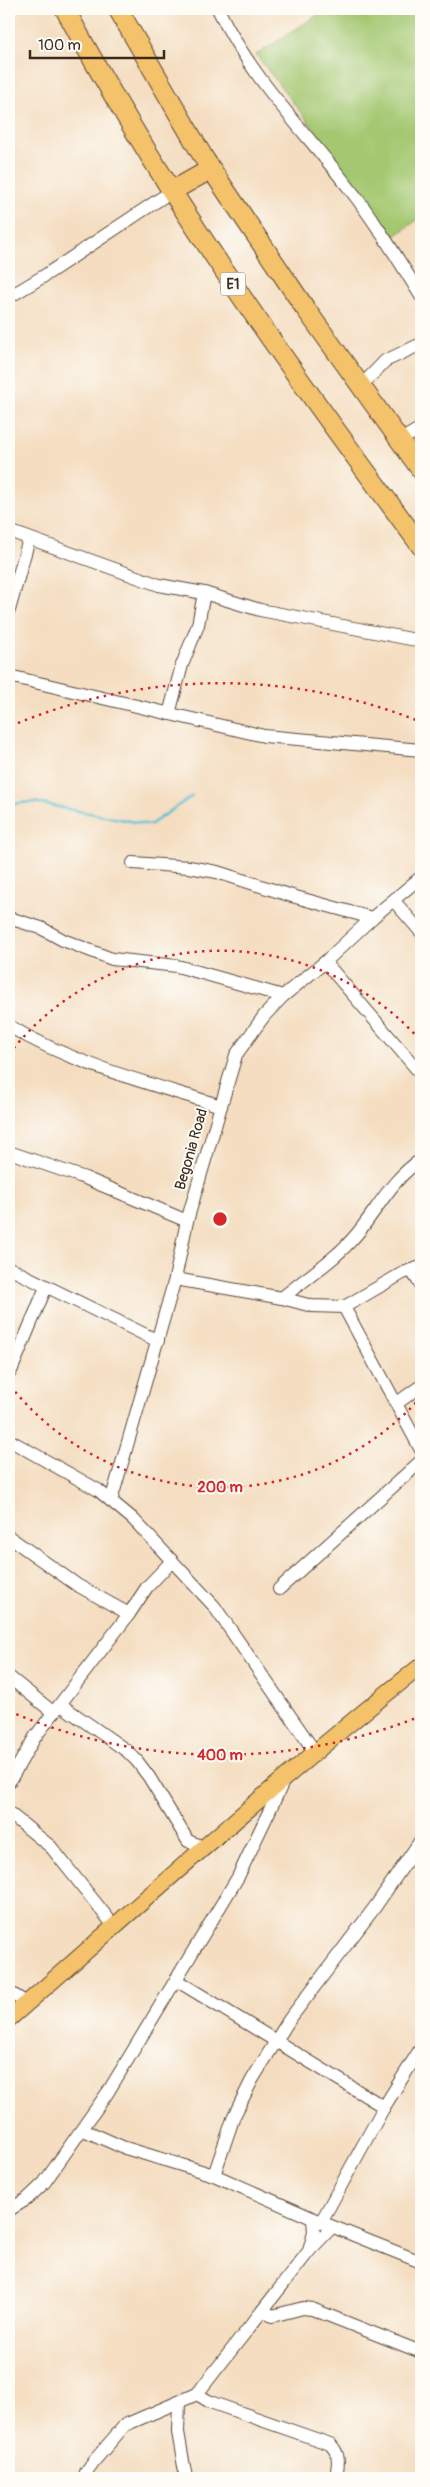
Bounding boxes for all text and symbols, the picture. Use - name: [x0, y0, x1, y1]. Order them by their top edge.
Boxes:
- scale bar: [30, 28, 164, 60]
- text: 100 m: [38, 36, 81, 55]
- road number: E1: [220, 272, 246, 296]
- street label: Begonia Road: [171, 1106, 212, 1192]
- centre of rings: [211, 1210, 229, 1228]
- text: 200 m: [197, 1478, 243, 1497]
- text: 400 m: [197, 1746, 243, 1765]

